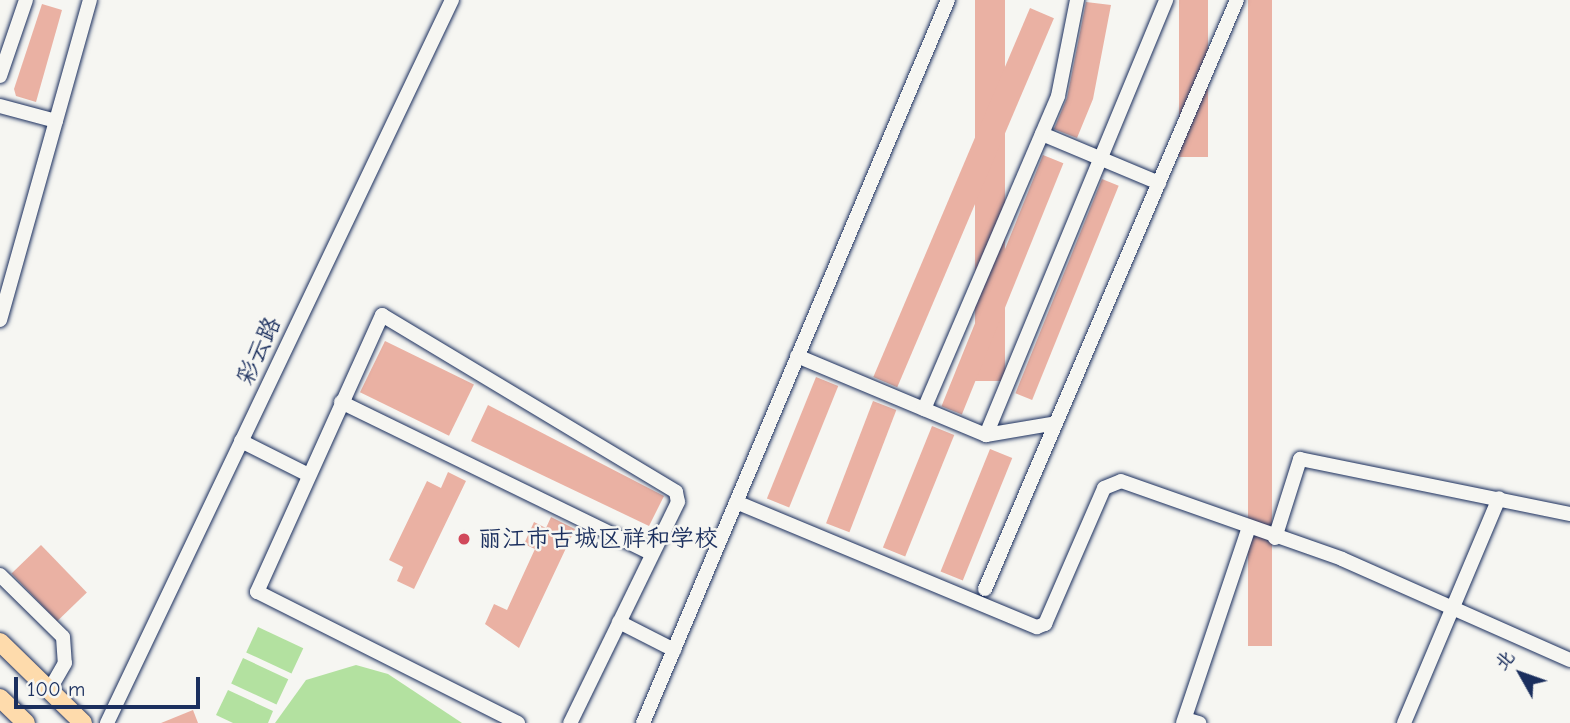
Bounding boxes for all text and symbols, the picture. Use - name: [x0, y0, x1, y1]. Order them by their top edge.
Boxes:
- street label: 彩云路: [231, 312, 287, 390]
- place label: 丽江市古城区祥和学校: [478, 525, 718, 553]
- marker: 丽江市古城区祥和学校: [456, 531, 472, 547]
- north arrow: [1486, 639, 1556, 709]
- text: 北: [1490, 646, 1519, 675]
- scale bar: [18, 664, 203, 708]
- text: 100 m: [27, 677, 85, 701]

